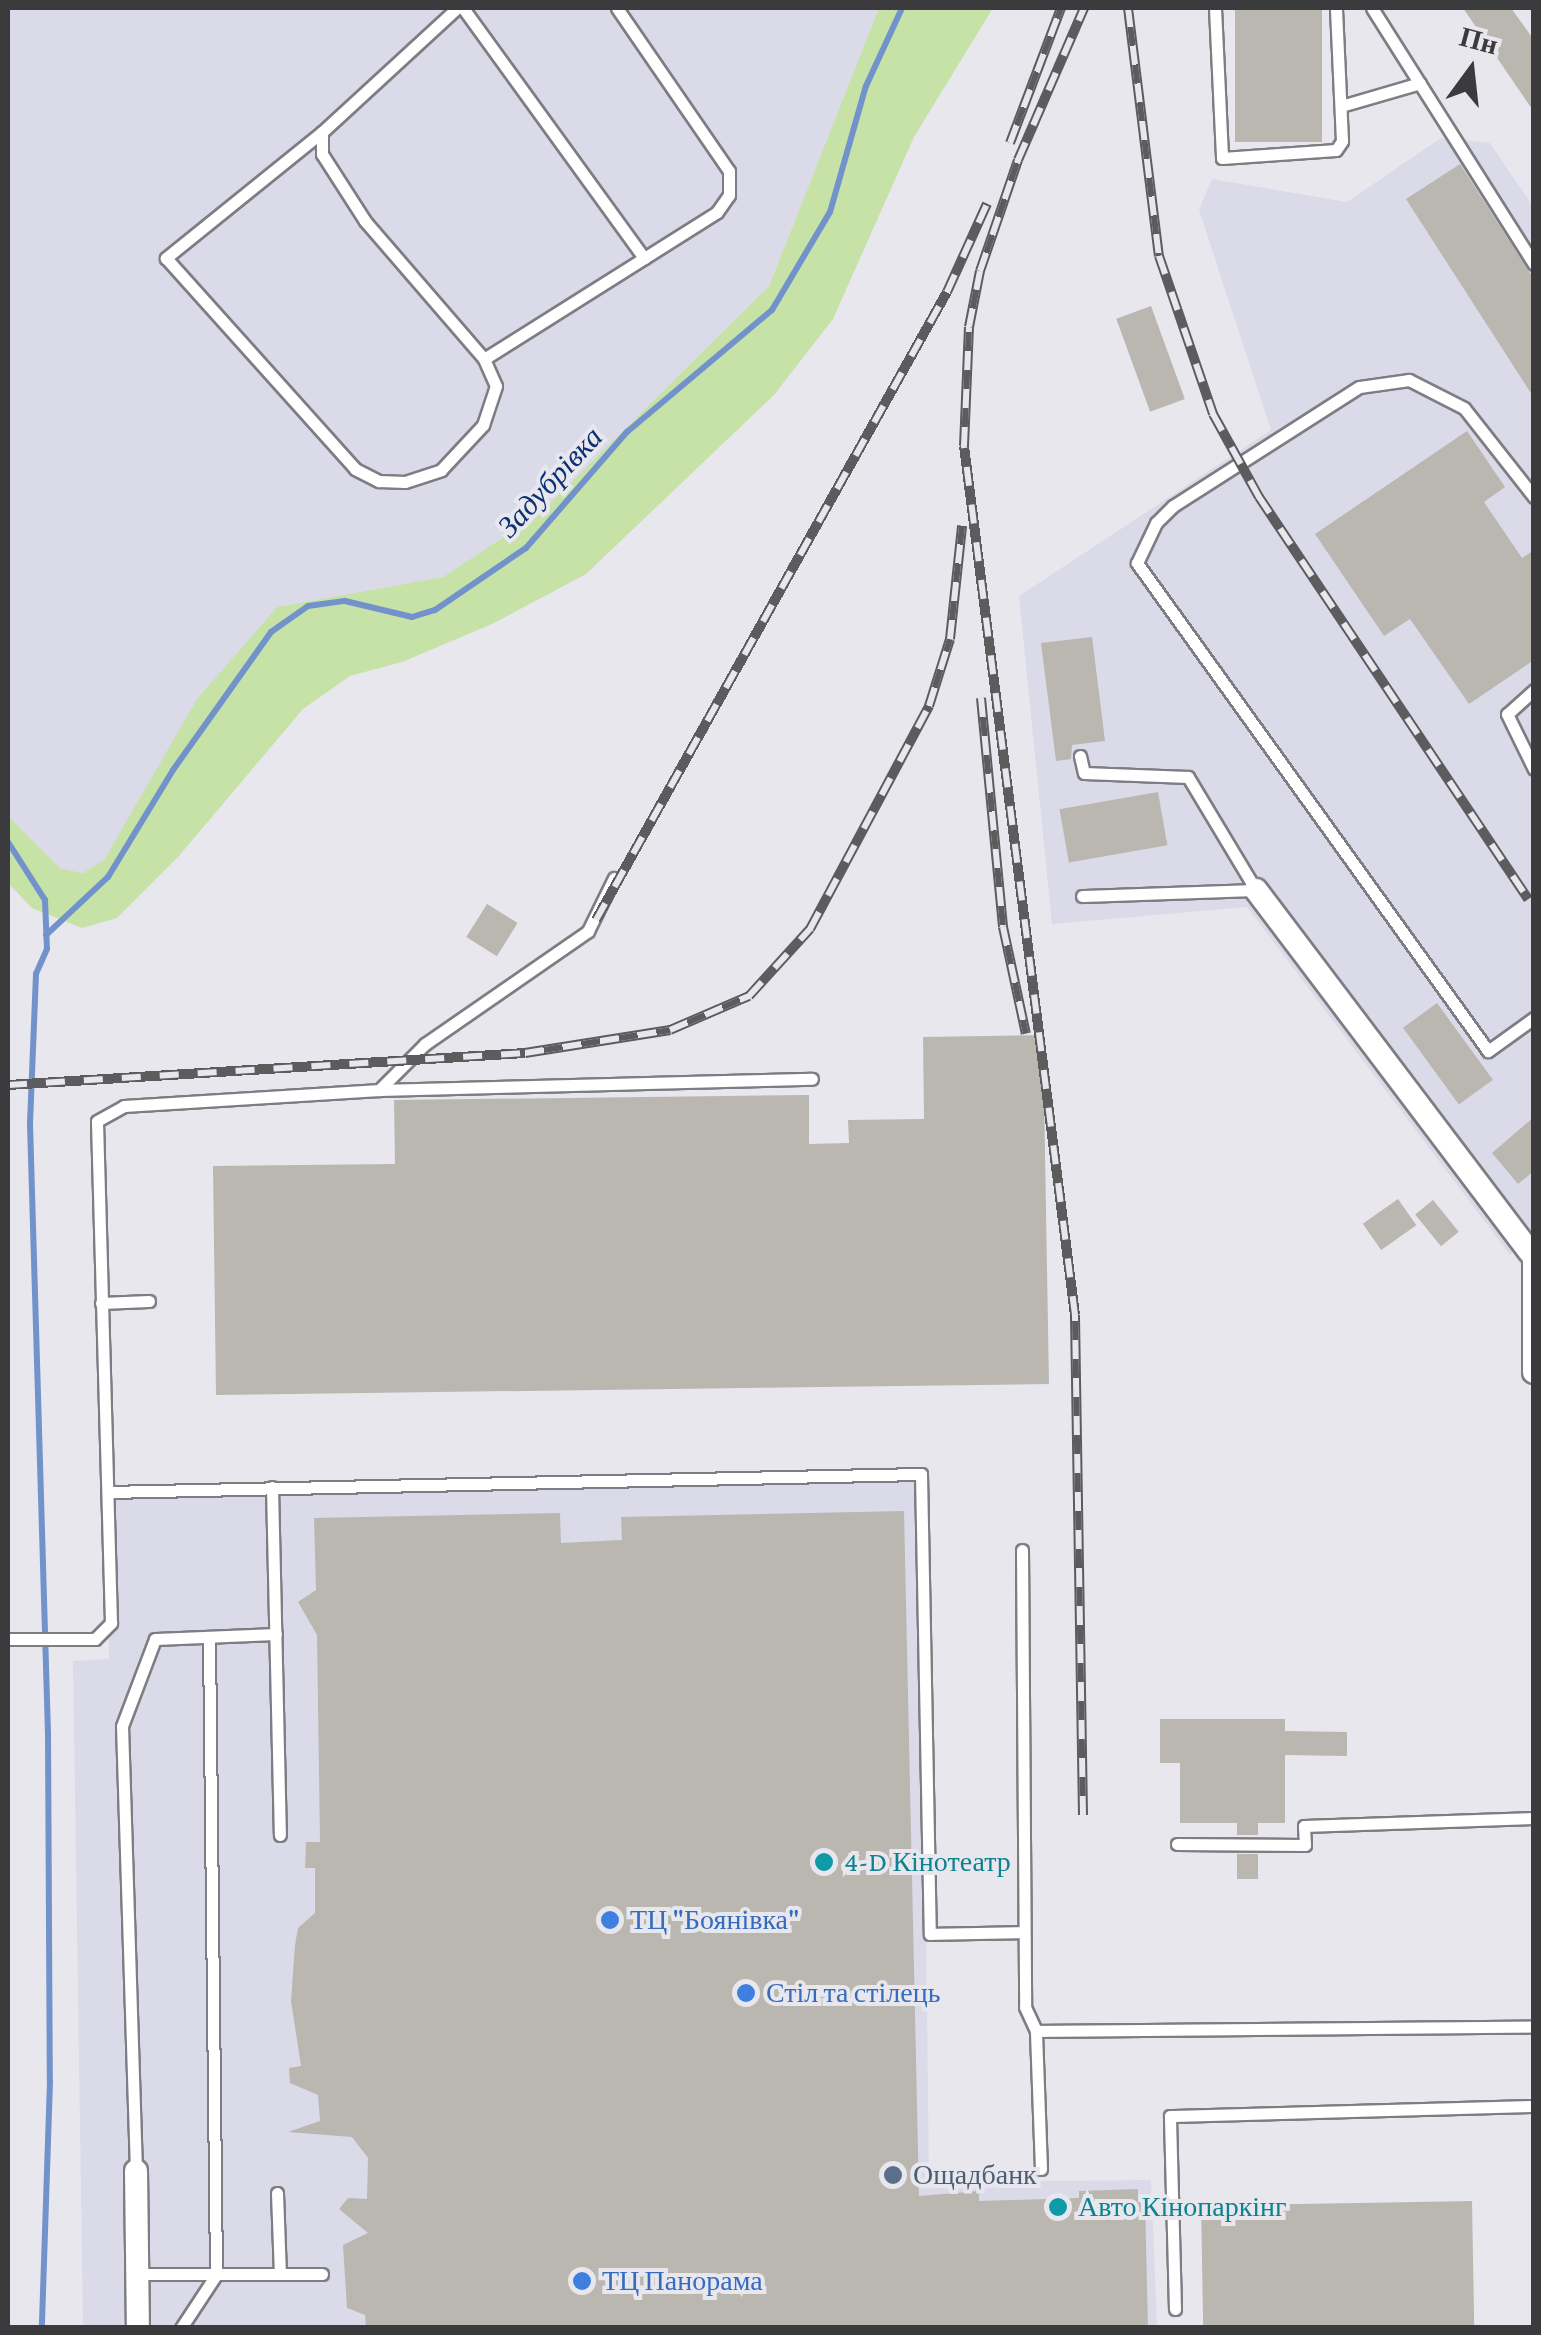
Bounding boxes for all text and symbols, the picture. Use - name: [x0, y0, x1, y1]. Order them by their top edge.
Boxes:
- north arrow: [1421, 20, 1521, 120]
- text: Пн: [1457, 21, 1501, 60]
- water label: Задубрівка: [490, 419, 610, 545]
- place label: 4-D Кінотеатр: [844, 1845, 1011, 1879]
- marker: 4-D Кінотеатр: [813, 1851, 835, 1873]
- place label: ТЦ "Боянівка": [630, 1903, 800, 1937]
- marker: ТЦ "Боянівка": [599, 1909, 621, 1931]
- place label: Стіл та стілець: [766, 1976, 940, 2010]
- marker: Стіл та стілець: [735, 1982, 757, 2004]
- place label: Ощадбанк: [913, 2158, 1037, 2192]
- marker: Ощадбанк: [882, 2164, 904, 2186]
- place label: Авто Кінопаркінг: [1078, 2190, 1287, 2224]
- marker: Авто Кінопаркінг: [1047, 2196, 1069, 2218]
- place label: ТЦ Панорама: [602, 2264, 763, 2298]
- marker: ТЦ Панорама: [571, 2270, 593, 2292]

